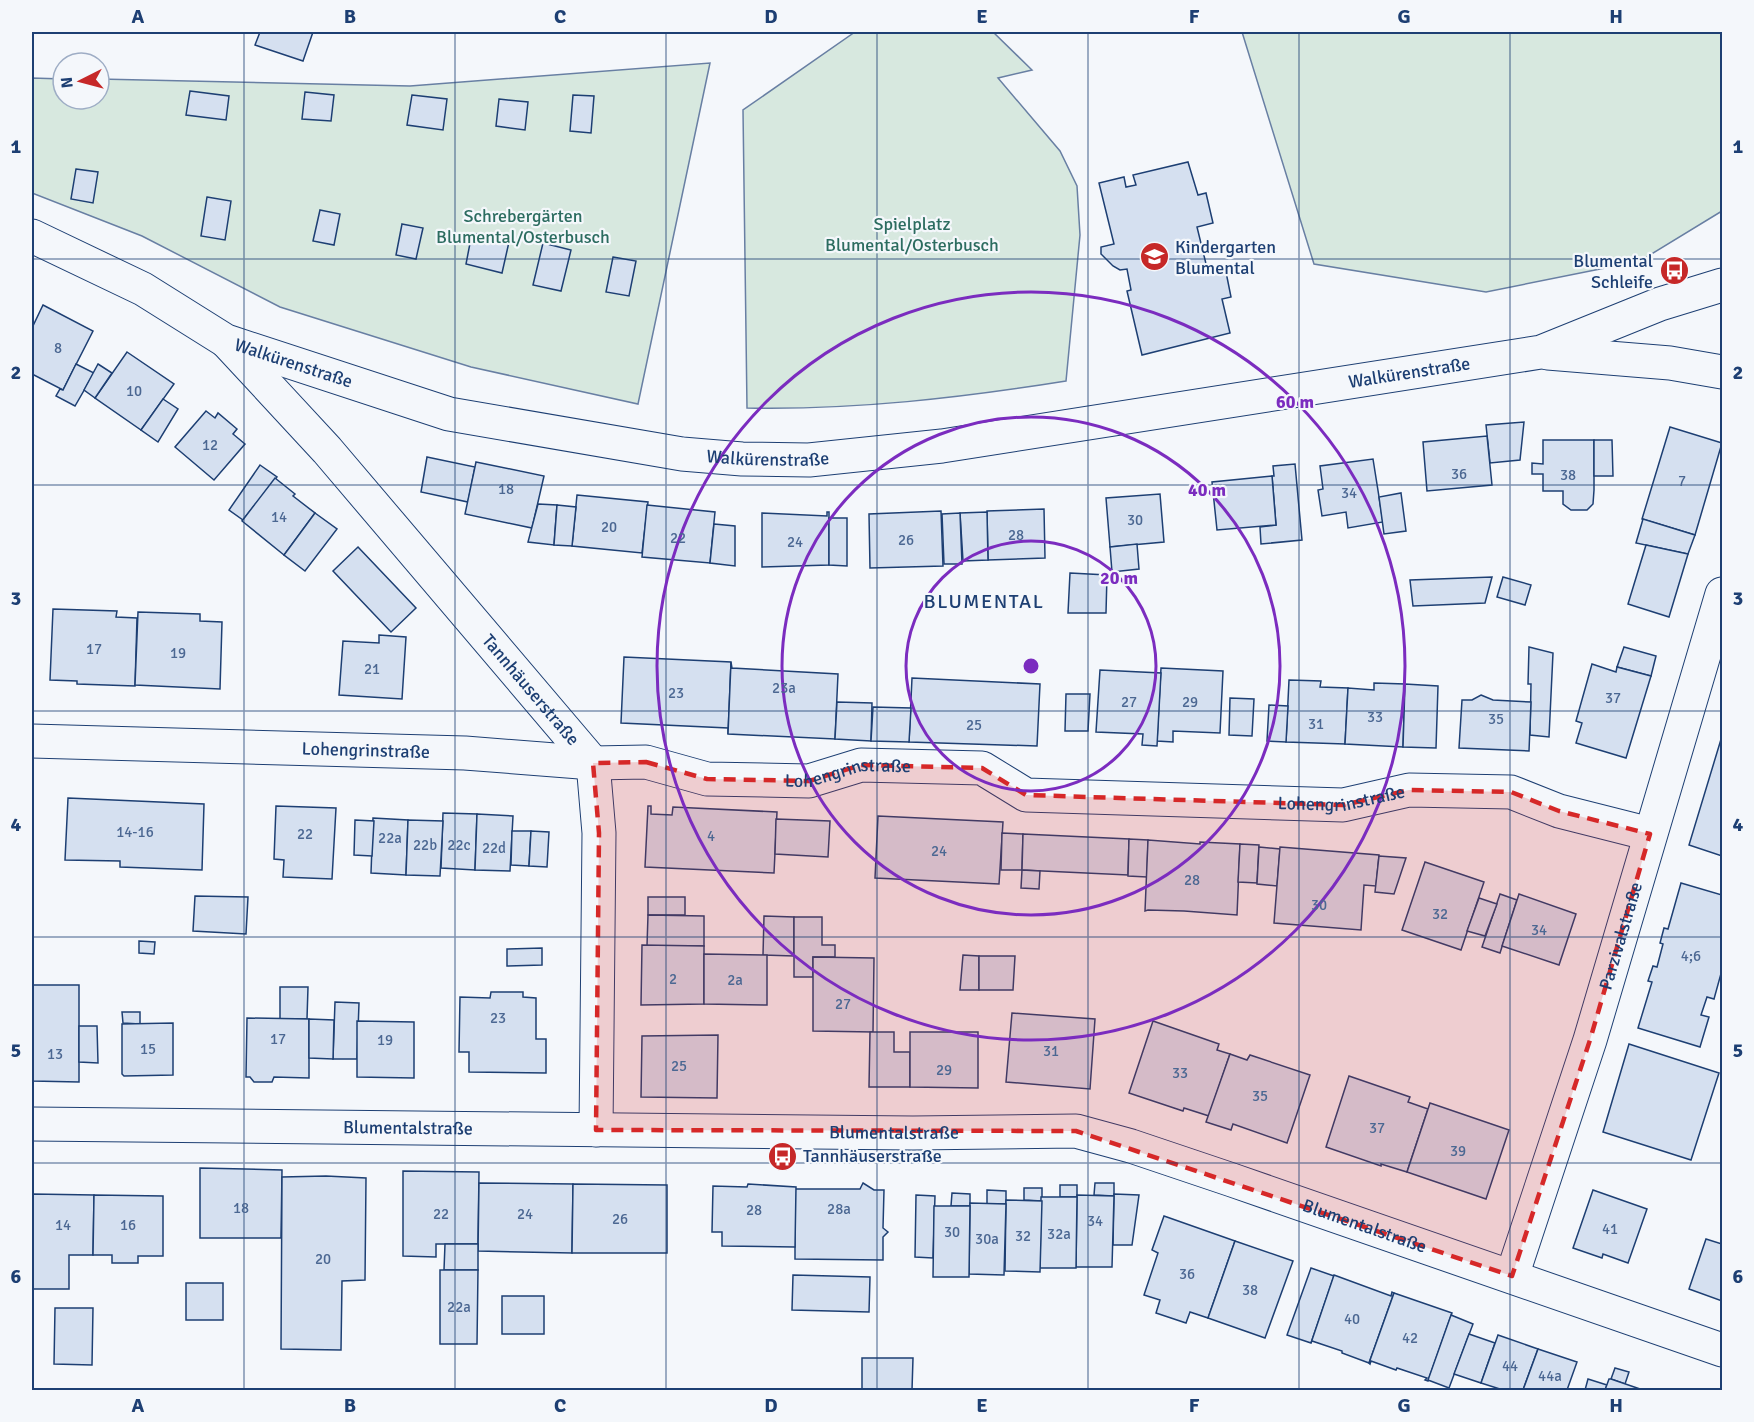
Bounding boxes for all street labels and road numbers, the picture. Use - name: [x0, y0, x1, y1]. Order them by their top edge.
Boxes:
- street label: Walkürenstraße: [232, 334, 355, 393]
- street label: Walkürenstraße: [1347, 352, 1472, 393]
- street label: Walkürenstraße: [706, 445, 830, 471]
- street label: Tannhäuserstraße: [478, 630, 584, 750]
- street label: Lohengrinstraße: [301, 737, 430, 763]
- street label: Lohengrinstraße: [785, 754, 911, 792]
- street label: Lohengrinstraße: [1277, 780, 1407, 816]
- street label: Parzivalstraße: [1594, 880, 1647, 992]
- street label: Blumentalstraße: [343, 1116, 473, 1140]
- street label: Blumentalstraße: [829, 1121, 959, 1144]
- street label: Blumentalstraße: [1300, 1194, 1430, 1258]

